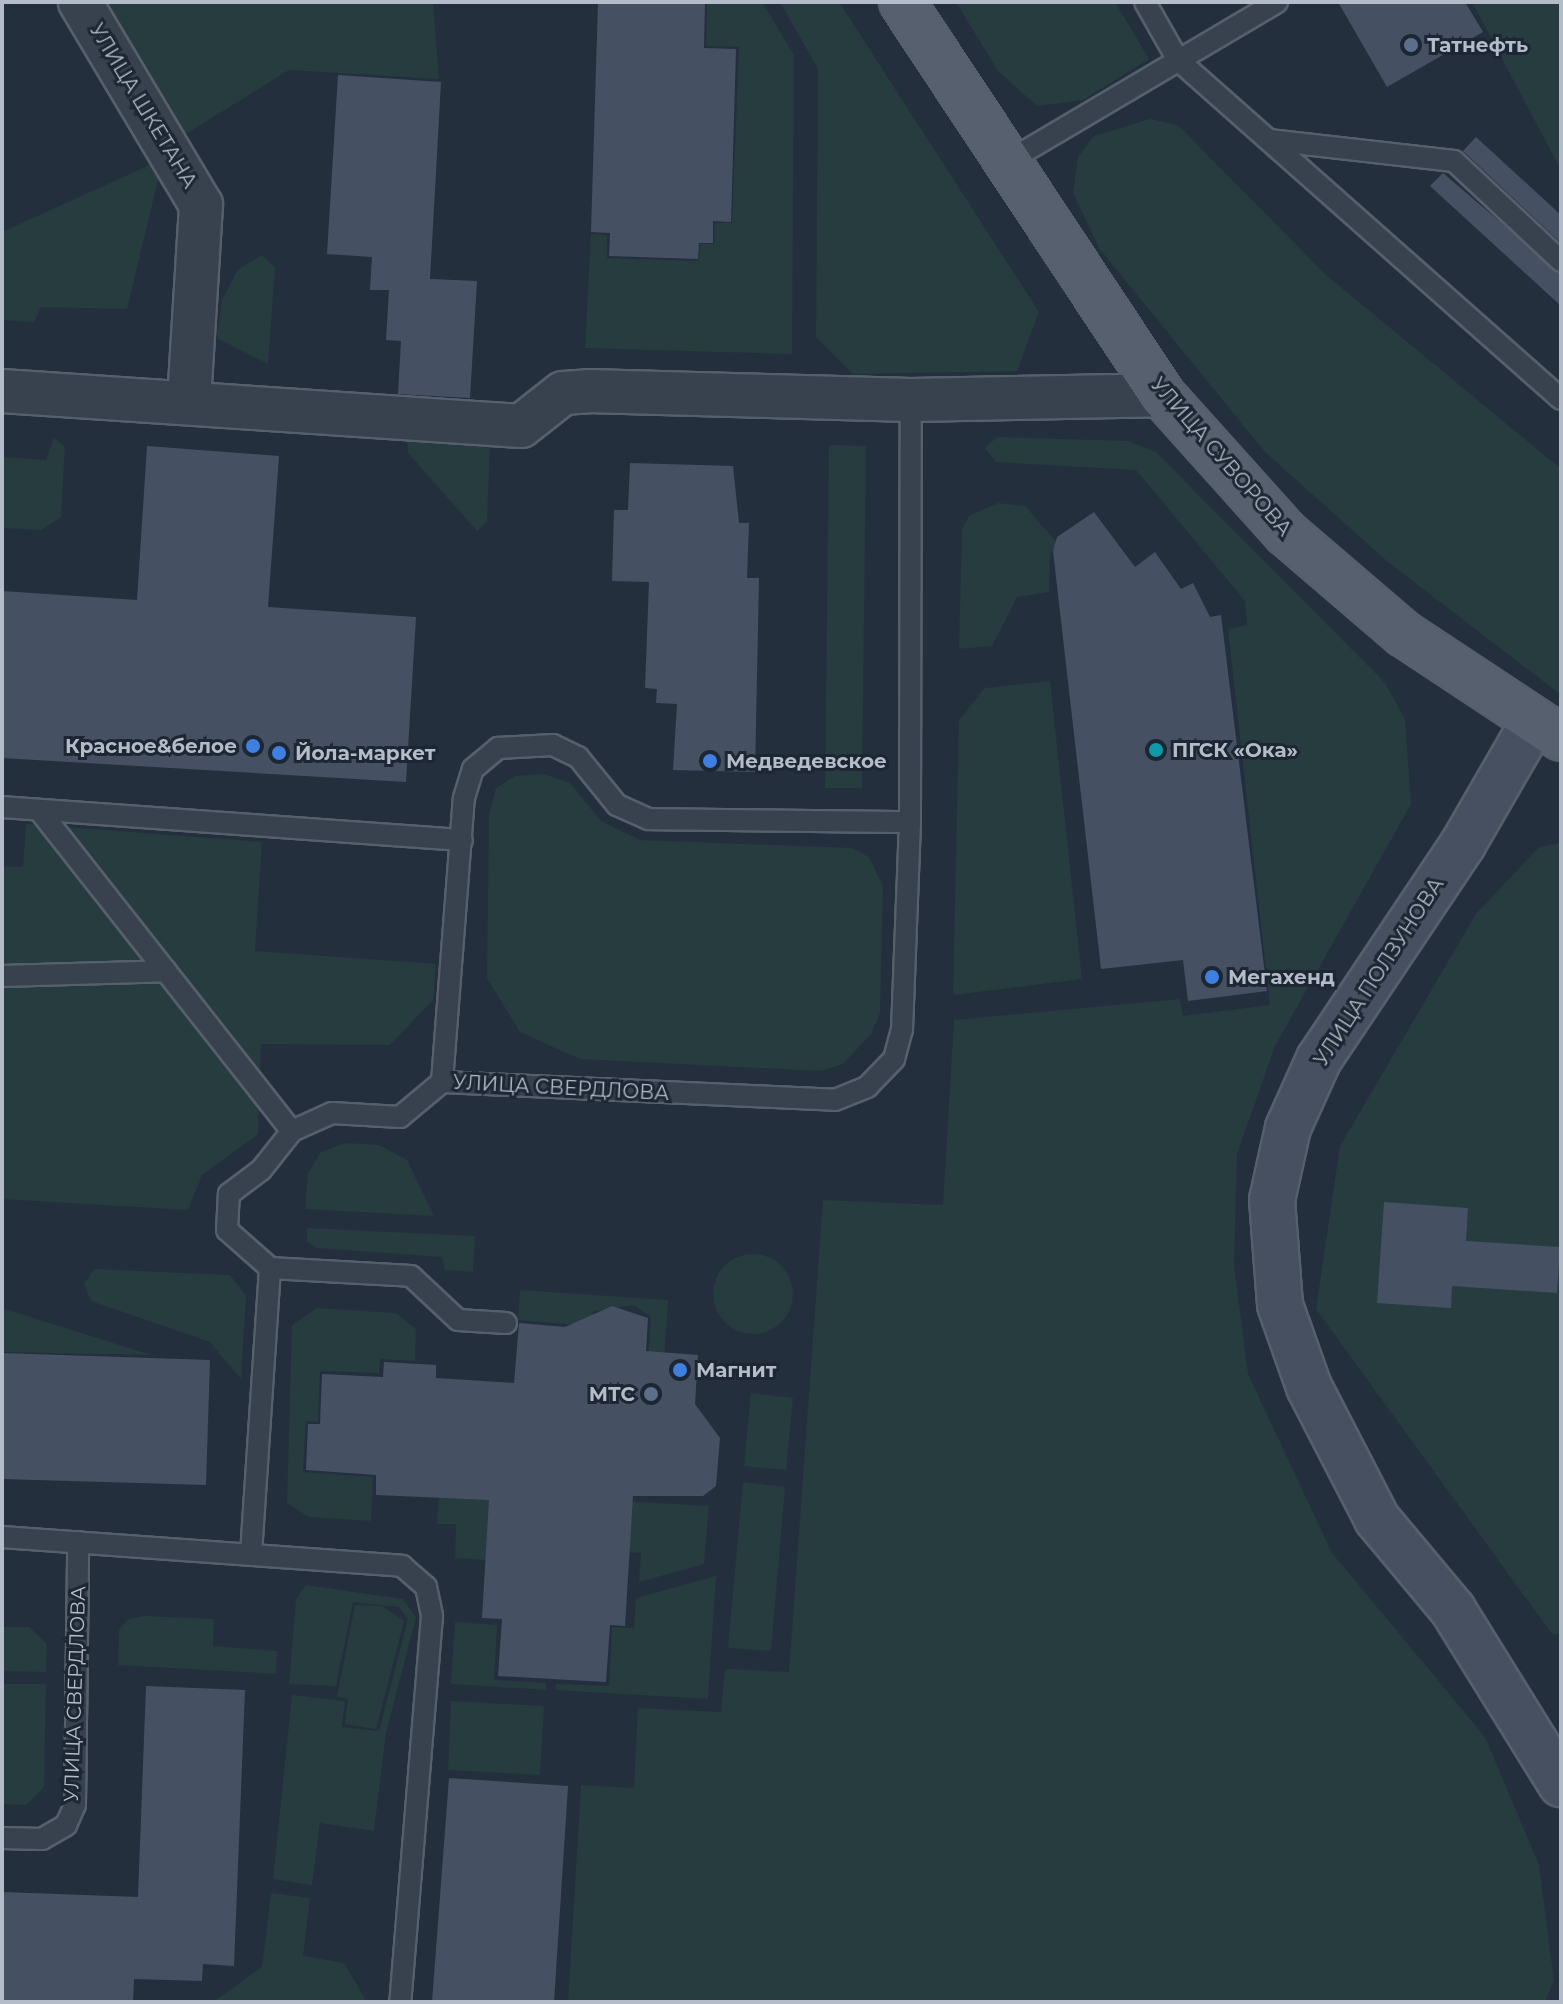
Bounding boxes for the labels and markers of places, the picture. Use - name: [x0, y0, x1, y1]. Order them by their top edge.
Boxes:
- place label: Татнефть: [1427, 33, 1528, 57]
- marker: Татнефть: [1402, 36, 1420, 54]
- place label: Красное&белое: [65, 734, 237, 758]
- marker: Красное&белое: [244, 737, 262, 755]
- place label: ПГСК «Ока»: [1172, 738, 1298, 762]
- place label: Йола-маркет: [295, 741, 435, 765]
- marker: ПГСК «Ока»: [1147, 741, 1165, 759]
- marker: Йола-маркет: [270, 744, 288, 762]
- place label: Медведевское: [726, 749, 887, 773]
- marker: Медведевское: [701, 752, 719, 770]
- place label: Мегахенд: [1228, 965, 1335, 989]
- marker: Мегахенд: [1203, 968, 1221, 986]
- place label: Магнит: [696, 1358, 776, 1382]
- marker: Магнит: [671, 1361, 689, 1379]
- place label: МТС: [589, 1382, 635, 1406]
- marker: МТС: [642, 1385, 660, 1403]

